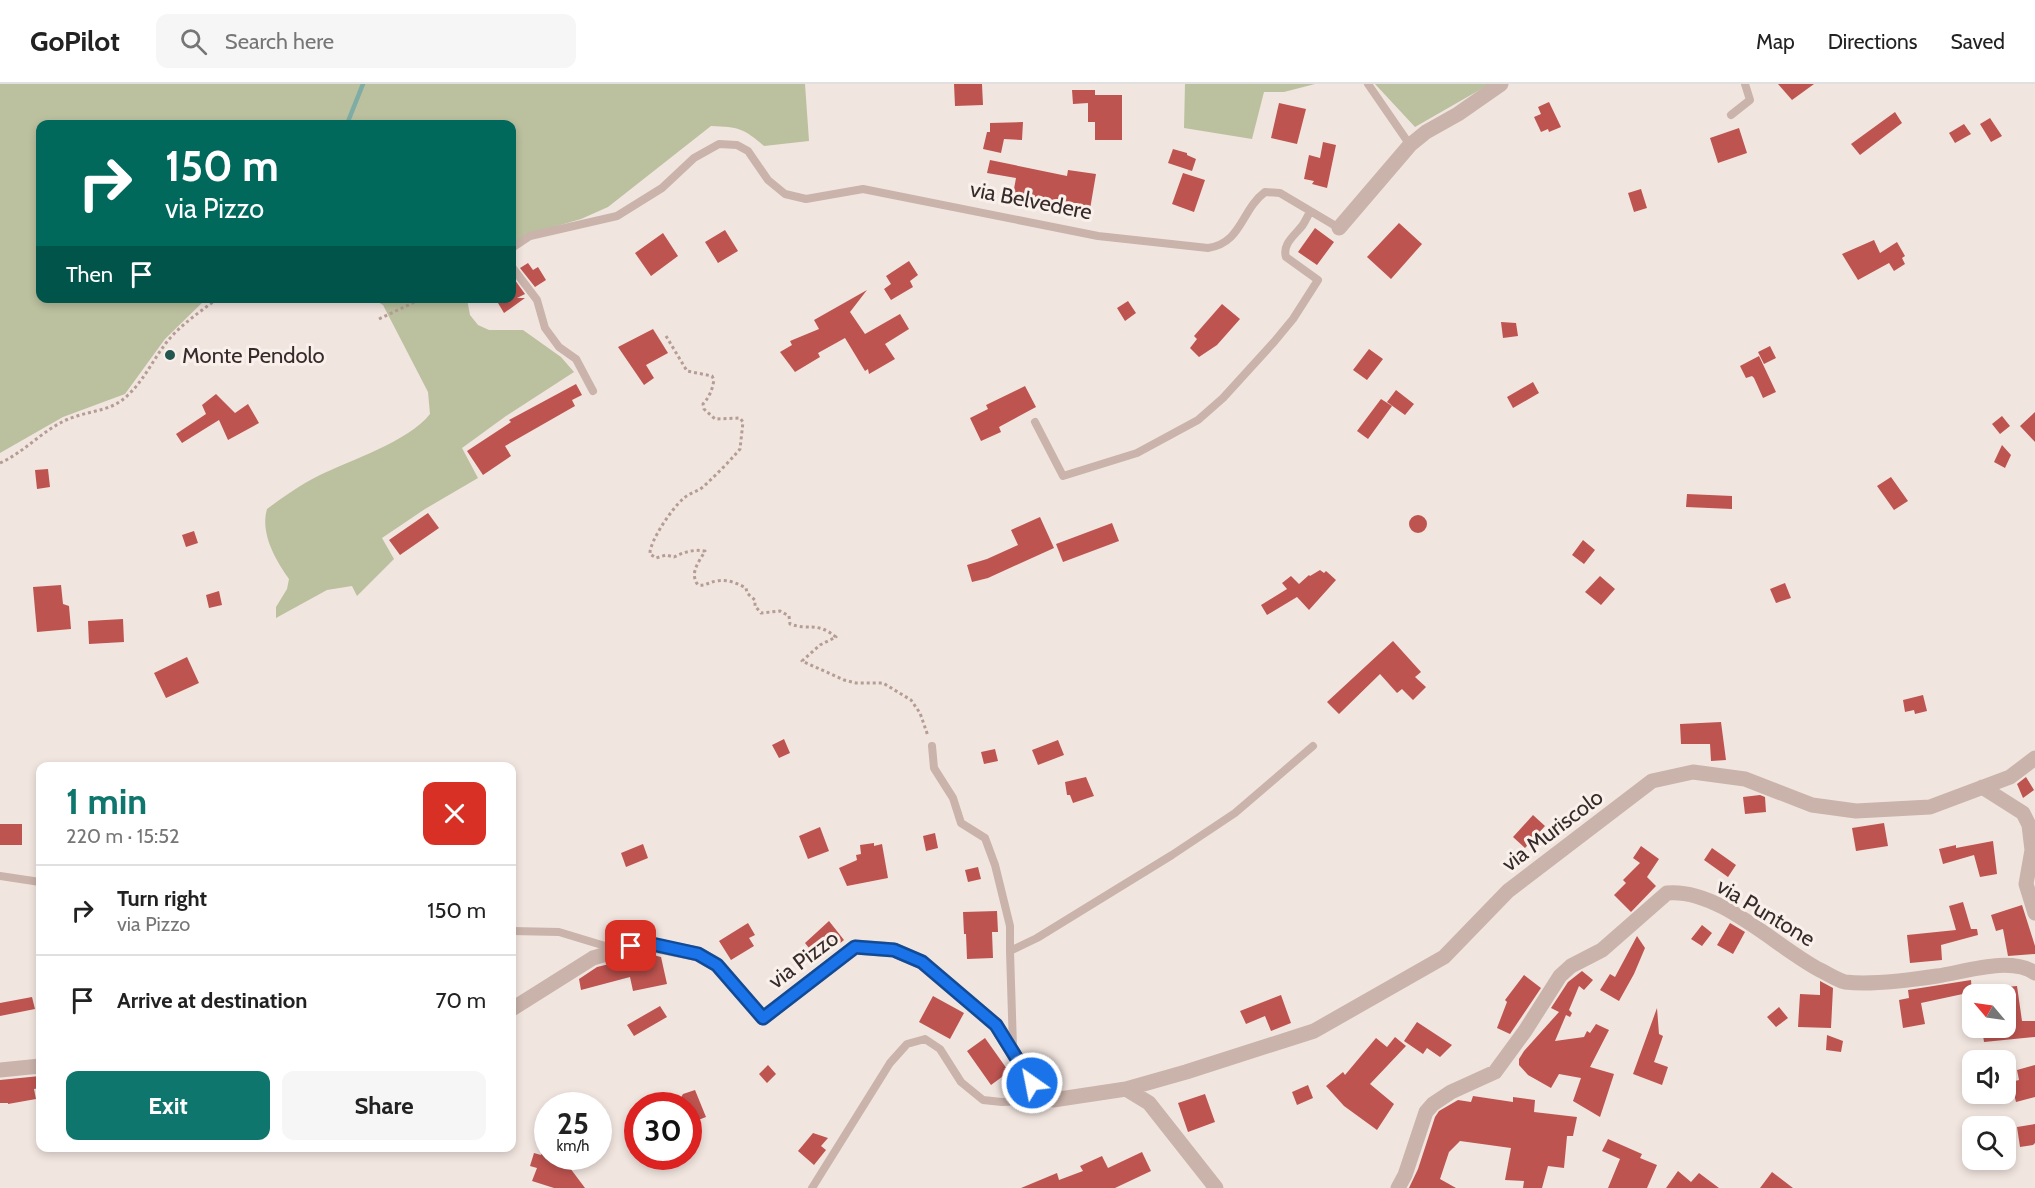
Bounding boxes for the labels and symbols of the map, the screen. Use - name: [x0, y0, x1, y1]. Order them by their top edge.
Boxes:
- street label: via Belvedere: [968, 175, 1094, 226]
- place label: Monte Pendolo: [182, 342, 325, 369]
- marker: Monte Pendolo: [163, 348, 177, 362]
- street label: via Muriscolo: [1496, 784, 1608, 877]
- street label: via Puntone: [1712, 873, 1820, 952]
- pin: [605, 920, 656, 971]
- street label: via Pizzo: [763, 924, 844, 994]
- north arrow: [1962, 984, 2016, 1038]
- position arrow: [1000, 1051, 1064, 1115]
- speed limit sign: 30: [624, 1092, 702, 1170]

